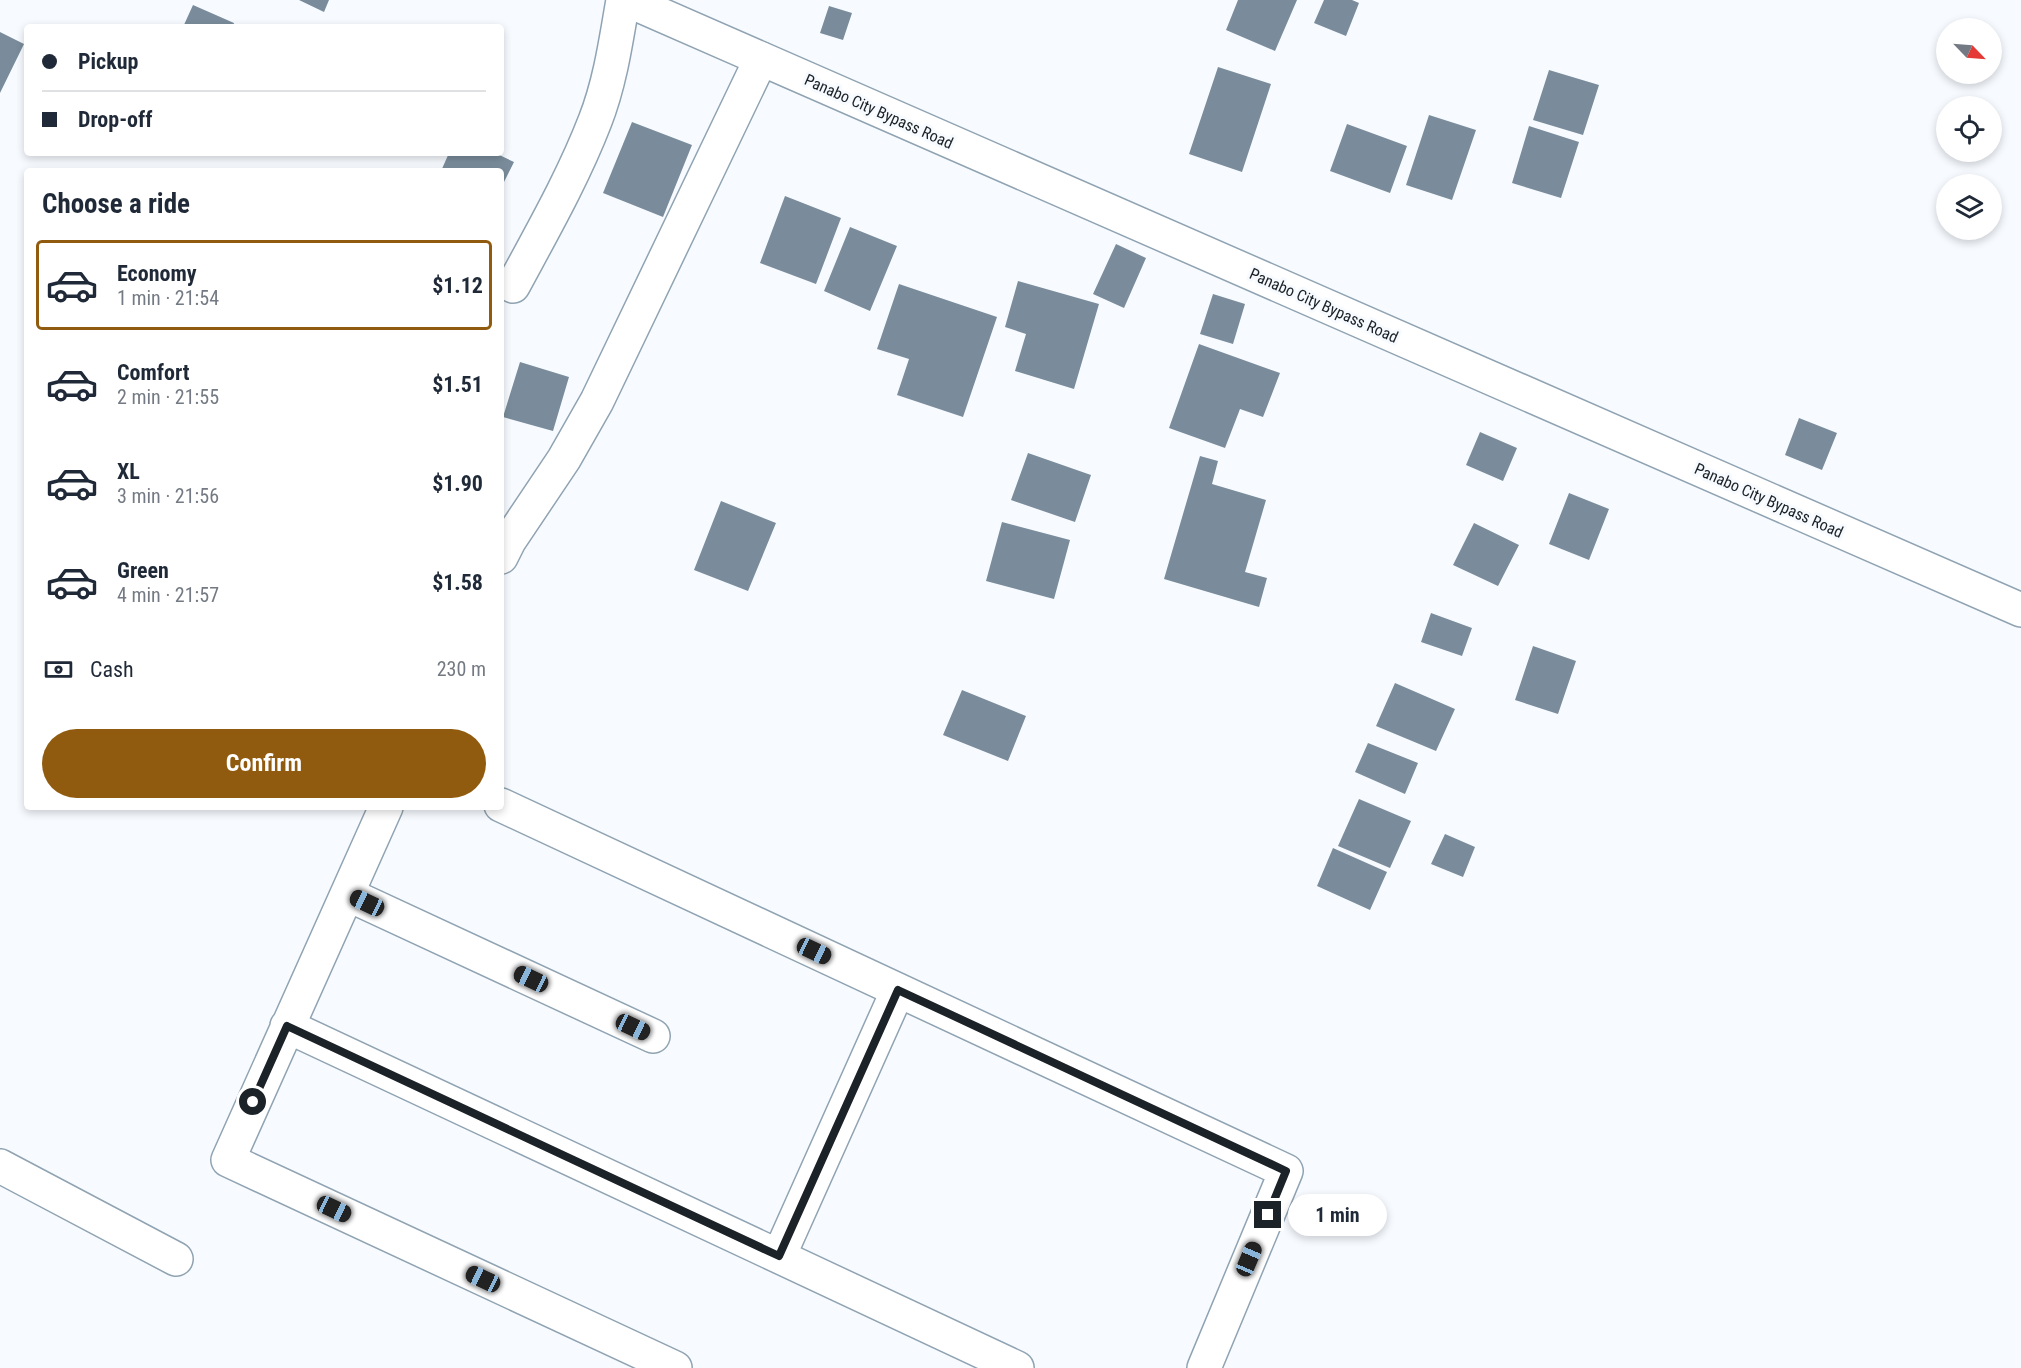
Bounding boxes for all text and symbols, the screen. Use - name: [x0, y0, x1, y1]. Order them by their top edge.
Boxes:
- north arrow: [1936, 18, 2002, 84]
- map controls: [1936, 18, 2002, 240]
- text: Pickup: [78, 49, 138, 74]
- street label: Panabo City Bypass Road: [802, 70, 956, 153]
- button: locate: [1936, 96, 2002, 162]
- text: Drop-off: [78, 107, 152, 132]
- button: layers: [1936, 174, 2002, 240]
- text: Choose a ride: [42, 188, 190, 220]
- icon: car: [45, 258, 99, 312]
- text: Economy: [117, 261, 197, 286]
- street label: Panabo City Bypass Road: [1247, 264, 1401, 347]
- text: $1.12: [432, 273, 483, 298]
- text: 1 min · 21:54: [117, 286, 219, 310]
- icon: car: [45, 357, 99, 411]
- text: Comfort: [117, 360, 190, 385]
- text: $1.51: [432, 372, 483, 397]
- text: 2 min · 21:55: [117, 385, 219, 409]
- icon: car: [45, 456, 99, 510]
- text: XL: [117, 459, 140, 484]
- street label: Panabo City Bypass Road: [1692, 459, 1846, 542]
- text: $1.90: [432, 471, 483, 496]
- text: 3 min · 21:56: [117, 484, 219, 508]
- icon: car: [45, 555, 99, 609]
- text: Green: [117, 558, 169, 583]
- text: $1.58: [432, 570, 483, 595]
- text: 4 min · 21:57: [117, 583, 219, 607]
- icon: cash: [42, 653, 75, 686]
- text: Cash: [90, 657, 134, 682]
- text: 230 m: [437, 657, 486, 681]
- button: Confirm: [42, 729, 486, 798]
- car: [347, 887, 387, 919]
- car: [794, 935, 834, 967]
- car: [511, 963, 551, 995]
- car: [613, 1011, 653, 1043]
- route start: [239, 1088, 266, 1115]
- car: [314, 1193, 354, 1225]
- callout: 1 min: [1289, 1194, 1388, 1236]
- route end: [1254, 1201, 1281, 1228]
- text: 1 min: [1315, 1203, 1360, 1227]
- car: [1234, 1239, 1264, 1279]
- car: [463, 1263, 503, 1295]

